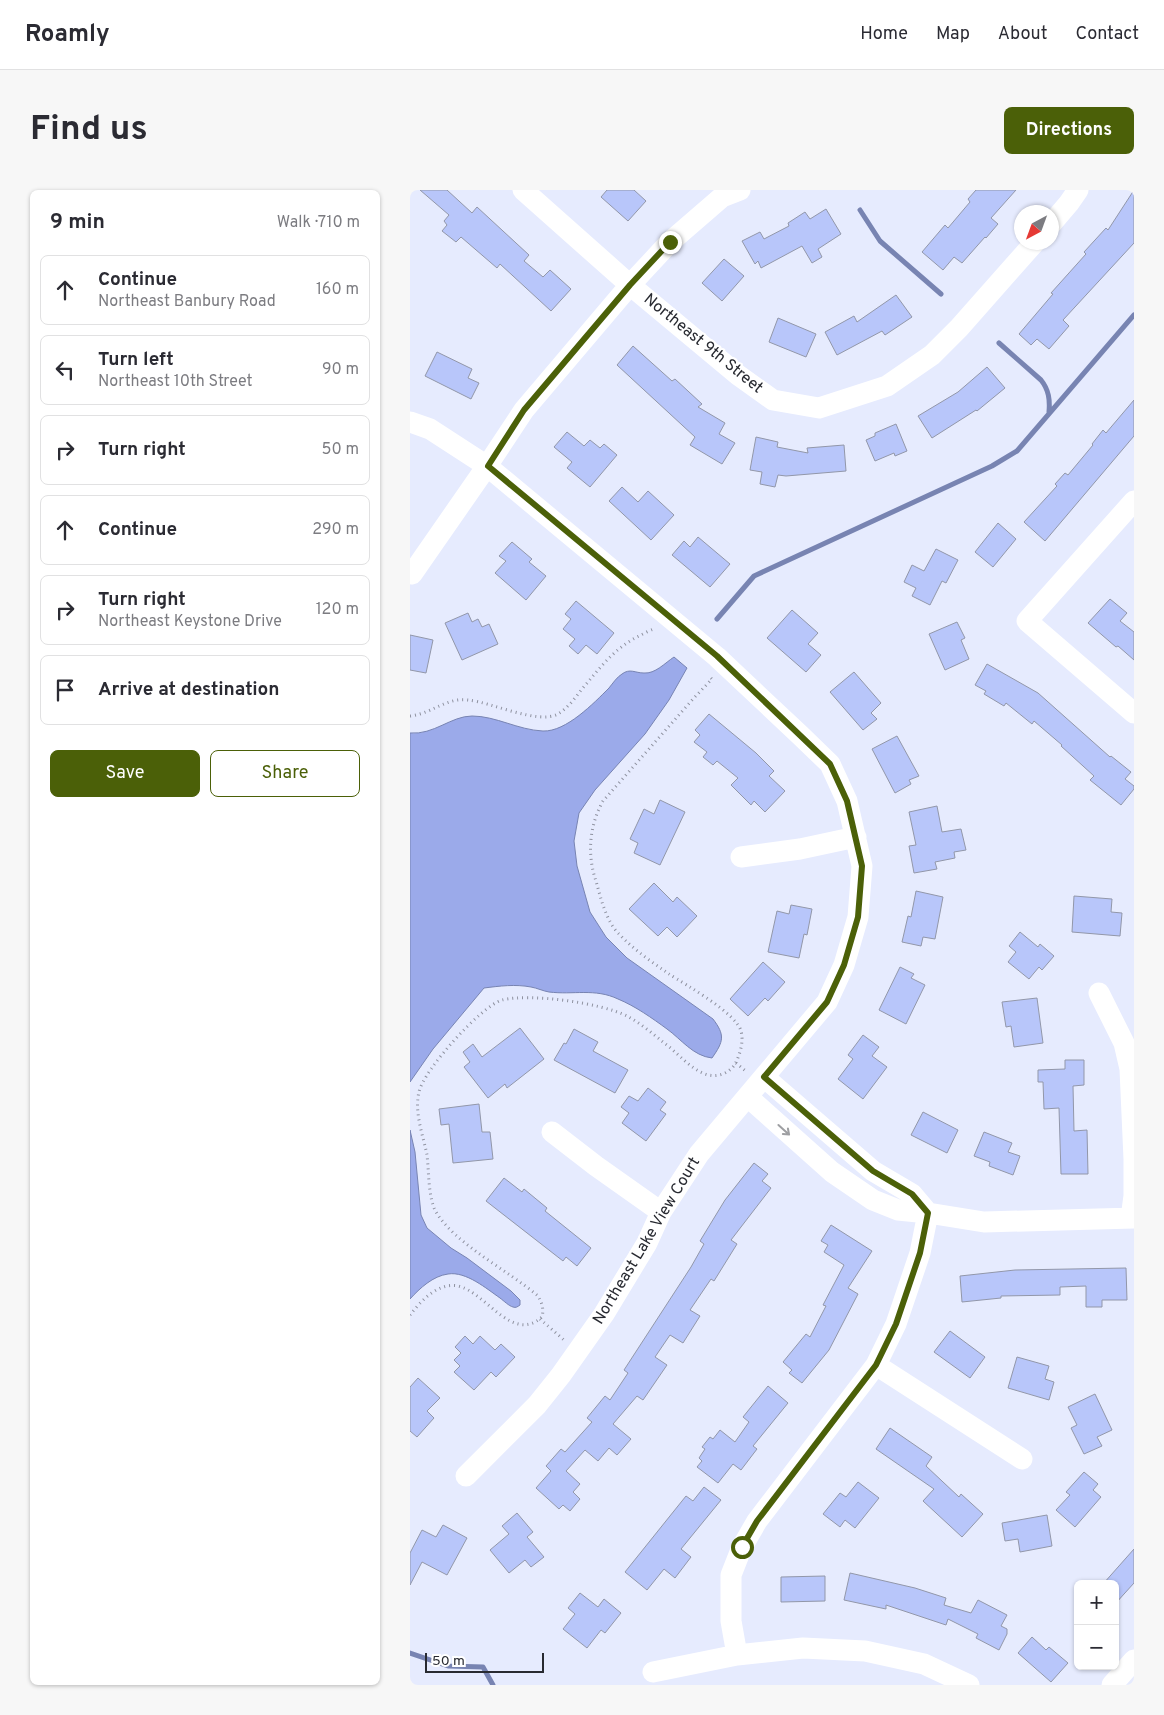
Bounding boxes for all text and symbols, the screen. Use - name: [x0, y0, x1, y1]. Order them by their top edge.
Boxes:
- text: Roamly: [25, 20, 110, 50]
- text: Home: [860, 23, 908, 46]
- text: Map: [936, 23, 970, 46]
- text: About: [998, 23, 1047, 46]
- text: Contact: [1075, 23, 1139, 46]
- button: Directions: [1004, 107, 1134, 154]
- text: Find us: [30, 108, 148, 152]
- north arrow: [1014, 205, 1059, 250]
- text: 9 min: [50, 209, 105, 236]
- text: Walk · 710 m: [277, 213, 360, 233]
- route end: [659, 231, 682, 254]
- text: Continue: [98, 268, 177, 292]
- icon: ahead: [51, 276, 79, 304]
- text: 160 m: [316, 280, 359, 300]
- street label: Northeast 9th Street: [639, 290, 767, 398]
- text: Northeast Banbury Road: [98, 292, 276, 312]
- text: Turn left: [98, 348, 174, 372]
- icon: left: [51, 356, 79, 384]
- text: 90 m: [322, 360, 359, 380]
- text: Northeast 10th Street: [98, 372, 253, 392]
- icon: right: [51, 436, 79, 464]
- text: Turn right: [98, 438, 186, 462]
- text: 50 m: [322, 440, 359, 460]
- icon: ahead: [51, 516, 79, 544]
- text: Continue: [98, 518, 177, 542]
- text: 290 m: [312, 520, 359, 540]
- text: Turn right: [98, 588, 186, 612]
- icon: right: [51, 596, 79, 624]
- text: 120 m: [316, 600, 359, 620]
- text: Northeast Keystone Drive: [98, 612, 282, 632]
- icon: arrive: [51, 676, 79, 704]
- text: Arrive at destination: [98, 678, 279, 702]
- button: Save: [50, 750, 200, 797]
- button: Share: [210, 750, 360, 797]
- one-way arrow: [778, 1124, 791, 1135]
- street label: Northeast Lake View Court: [589, 1154, 705, 1328]
- route start: [731, 1536, 754, 1559]
- map controls: [1074, 1580, 1119, 1670]
- button: +: [1074, 1580, 1119, 1625]
- button: −: [1074, 1625, 1119, 1670]
- scale bar: [425, 1650, 544, 1673]
- text: 50 m: [432, 1653, 465, 1670]

